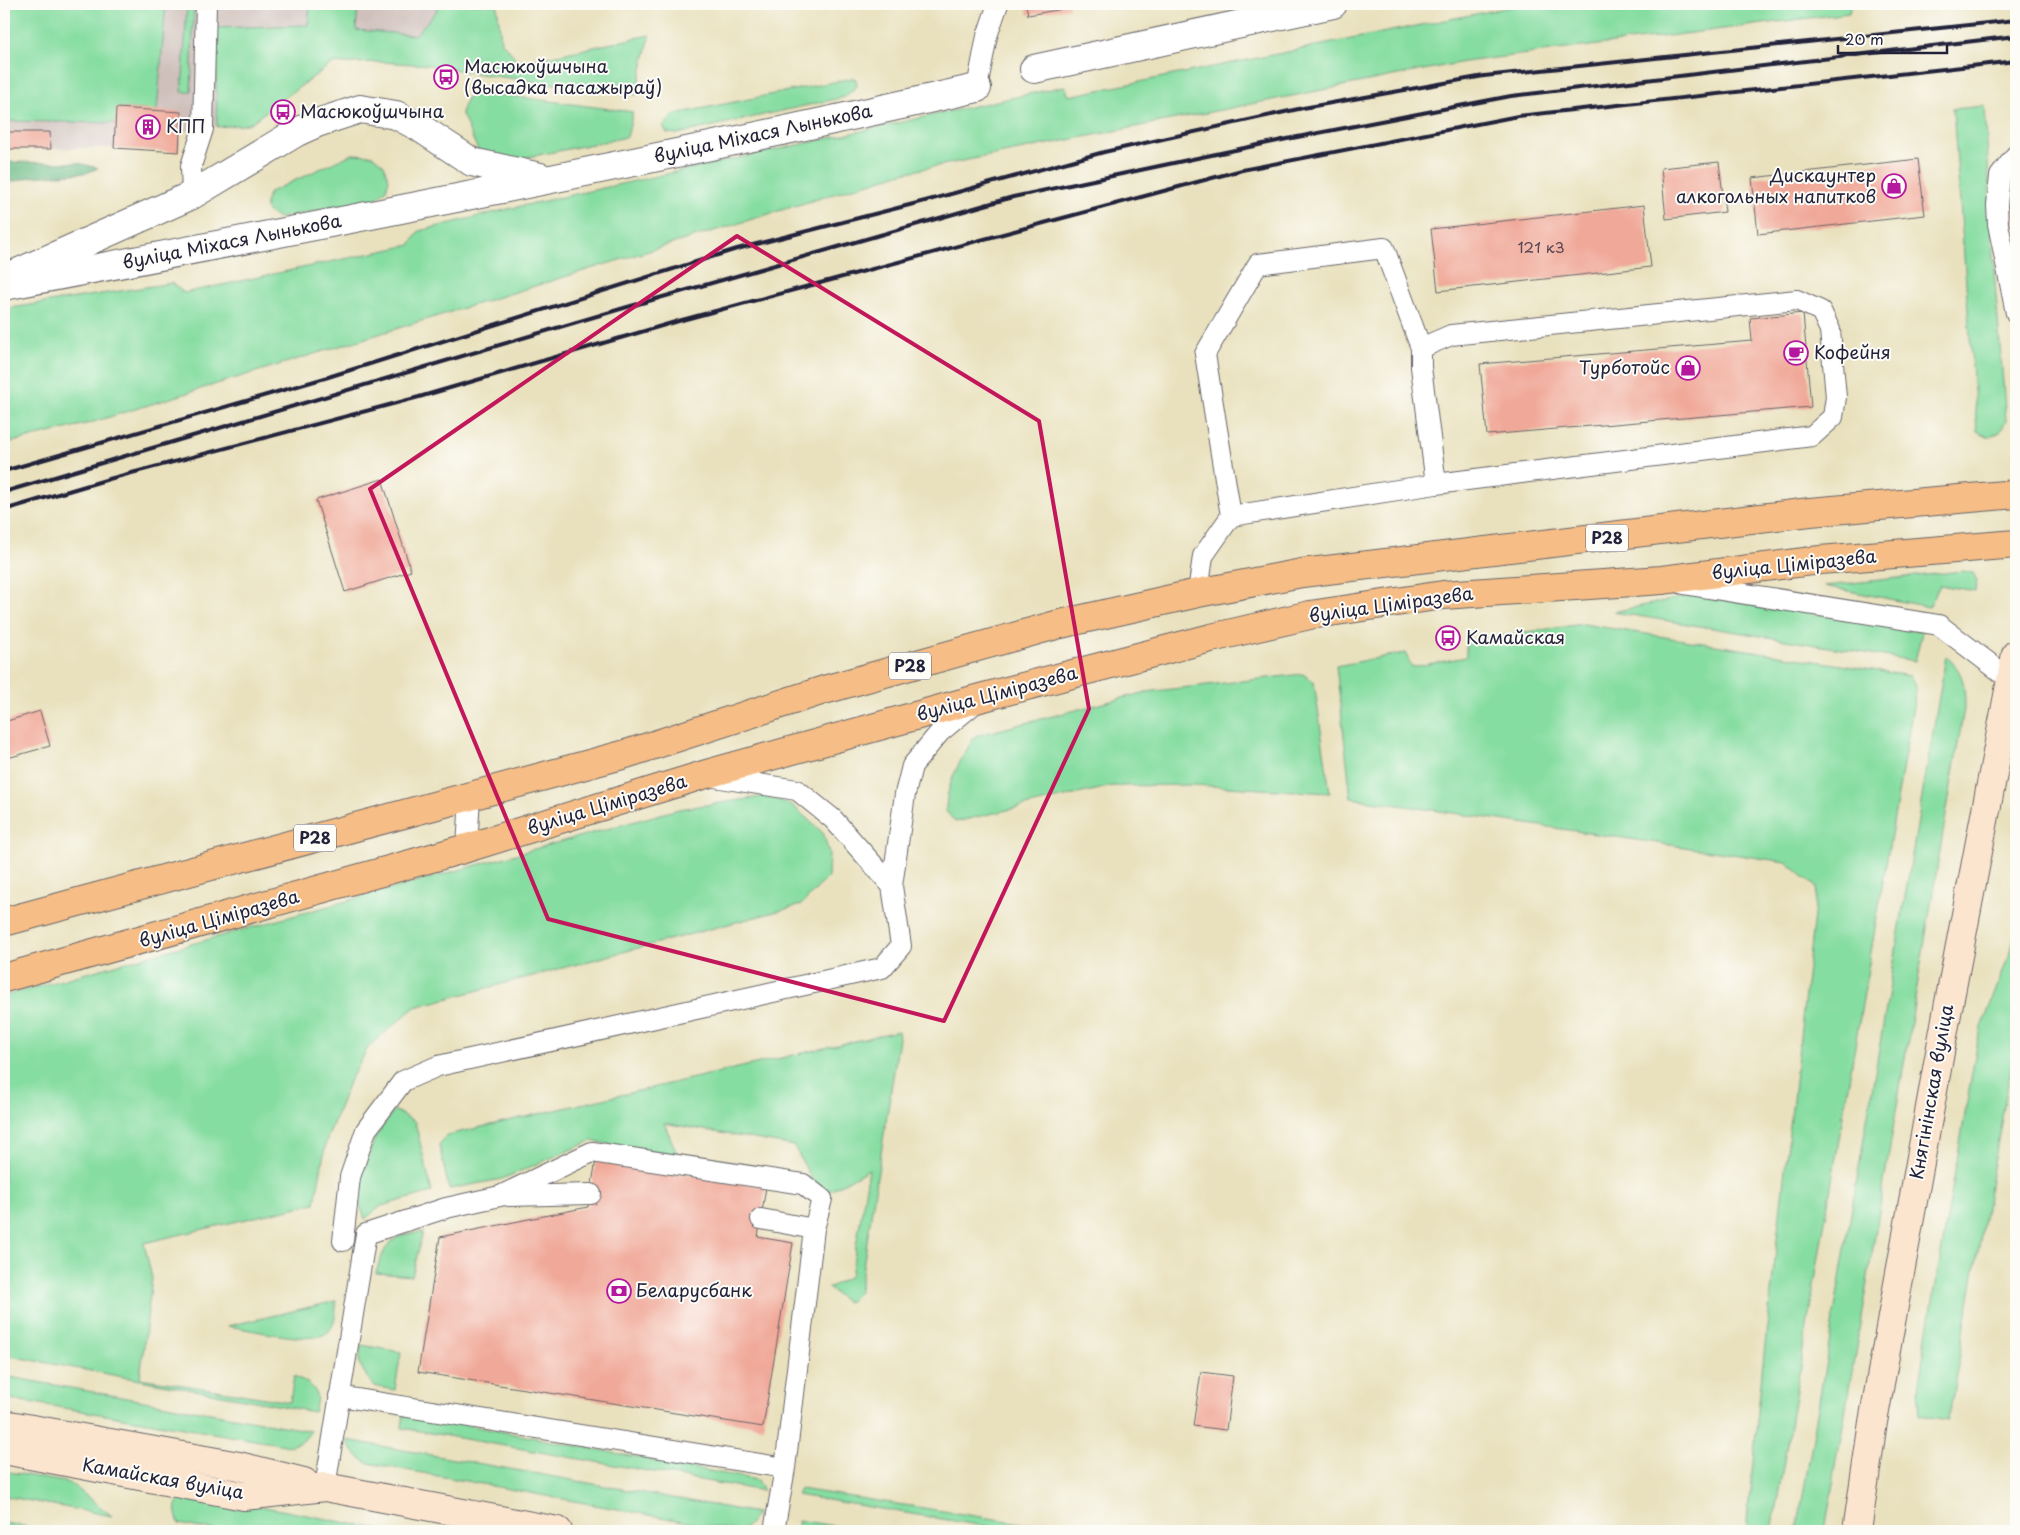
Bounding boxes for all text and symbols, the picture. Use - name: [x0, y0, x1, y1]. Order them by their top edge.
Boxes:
- scale bar: [1838, 22, 1946, 54]
- text: 20 m: [1845, 27, 1884, 50]
- place label: Масюкоўшчына (высадка пасажыраў): [464, 52, 662, 100]
- bus stop icon: Масюкоўшчына (высадка пасажыраў): [433, 64, 459, 90]
- street label: вуліца Міхася Лынькова: [651, 96, 875, 169]
- place label: Масюкоўшчына: [300, 97, 445, 124]
- bus stop icon: Масюкоўшчына: [270, 99, 296, 125]
- place label: КПП: [166, 112, 206, 139]
- building icon: КПП: [135, 114, 161, 140]
- place label: Дискаунтер алкогольных напитков: [1676, 161, 1876, 209]
- shop icon: Дискаунтер алкогольных напитков: [1881, 173, 1907, 199]
- street label: вуліца Міхася Лынькова: [120, 206, 344, 275]
- house number: 121 к3: [1517, 235, 1565, 258]
- place label: Кофейня: [1814, 338, 1891, 365]
- cafe icon: Кофейня: [1783, 340, 1809, 366]
- place label: Турботойс: [1579, 353, 1670, 380]
- shop icon: Турботойс: [1675, 355, 1701, 381]
- road number: Р28: [1586, 524, 1628, 552]
- street label: вуліца Ціміразева: [1710, 541, 1878, 586]
- street label: вуліца Ціміразева: [1307, 579, 1475, 628]
- place label: Камайская: [1466, 623, 1565, 650]
- bus stop icon: Камайская: [1435, 625, 1461, 651]
- road number: Р28: [889, 652, 931, 679]
- street label: вуліца Ціміразева: [913, 658, 1081, 727]
- street label: вуліца Ціміразева: [524, 766, 690, 841]
- road number: Р28: [294, 824, 336, 851]
- street label: вуліца Ціміразева: [135, 882, 303, 953]
- street label: Княгінінская вуліца: [1902, 1002, 1959, 1182]
- place label: Беларусбанк: [636, 1276, 752, 1303]
- bank icon: Беларусбанк: [606, 1278, 632, 1304]
- street label: Камайская вуліца: [80, 1450, 246, 1505]

